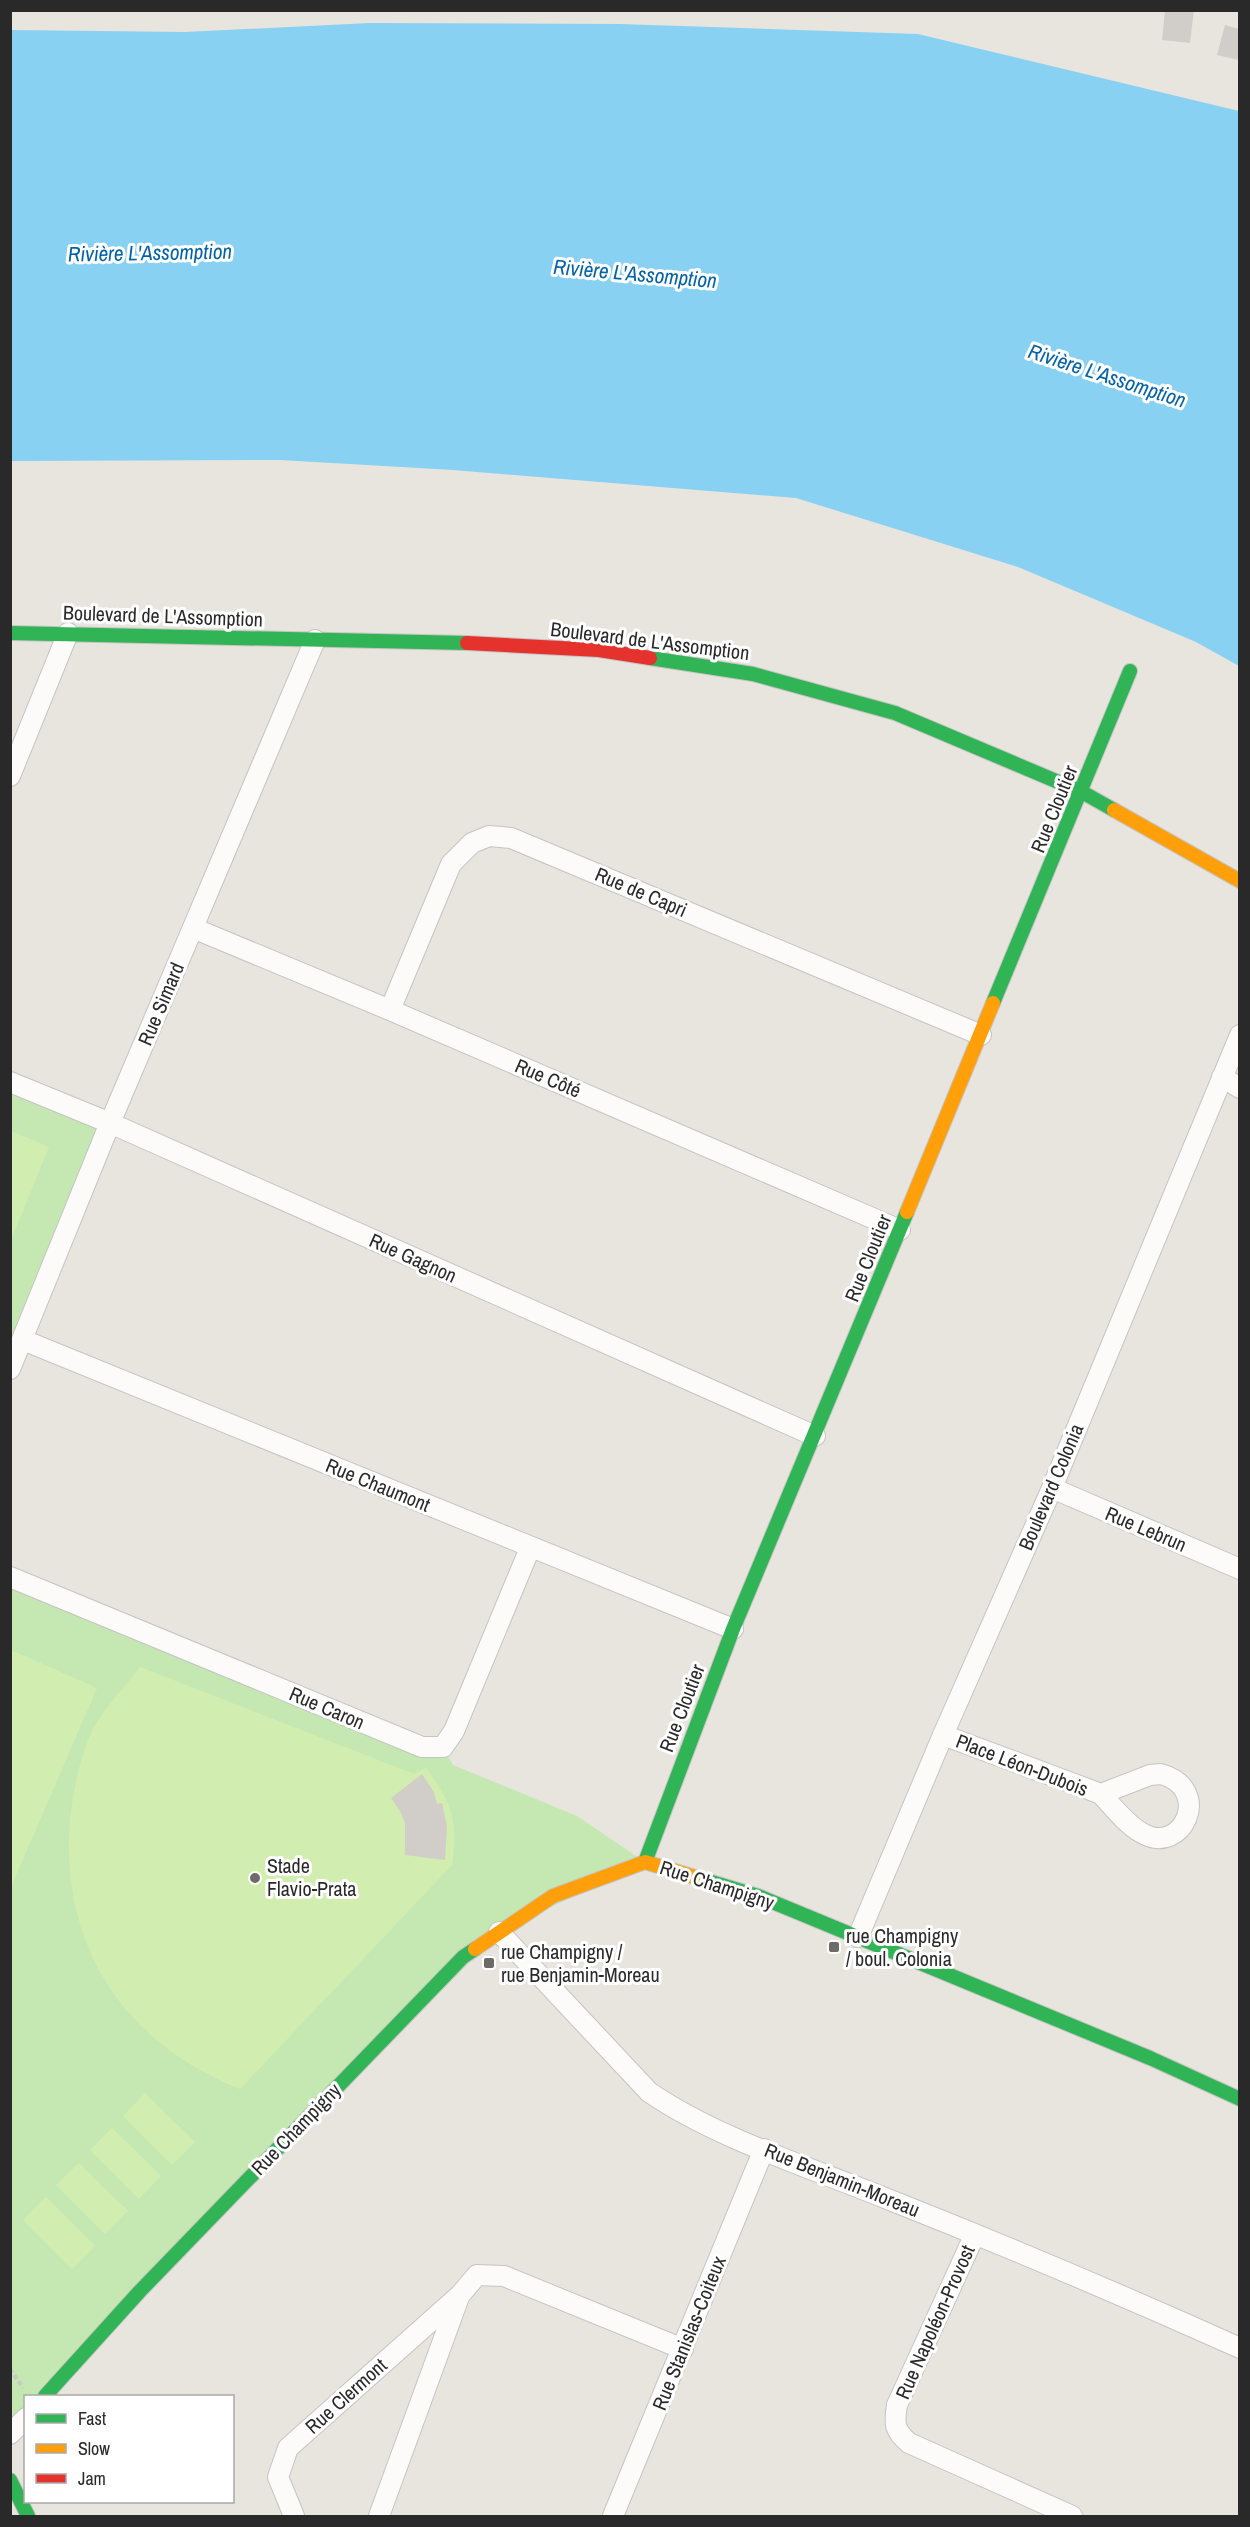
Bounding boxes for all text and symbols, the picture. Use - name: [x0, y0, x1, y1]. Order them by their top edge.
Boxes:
- water label: Rivière L'Assomption: [68, 237, 232, 268]
- water label: Rivière L'Assomption: [552, 252, 718, 295]
- water label: Rivière L'Assomption: [1025, 336, 1190, 415]
- street label: Boulevard de L'Assomption: [63, 599, 263, 632]
- street label: Boulevard de L'Assomption: [549, 615, 751, 666]
- street label: Rue Cloutier: [1024, 761, 1083, 857]
- street label: Rue de Capri: [591, 860, 691, 923]
- street label: Rue Simard: [131, 958, 190, 1049]
- street label: Rue Côté: [511, 1052, 585, 1104]
- street label: Rue Cloutier: [838, 1210, 897, 1306]
- street label: Rue Gagnon: [365, 1226, 461, 1289]
- street label: Boulevard Colonia: [1012, 1419, 1089, 1554]
- street label: Rue Chaumont: [322, 1451, 435, 1518]
- street label: Rue Lebrun: [1101, 1499, 1191, 1558]
- street label: Rue Cloutier: [652, 1660, 711, 1756]
- street label: Rue Caron: [285, 1680, 369, 1735]
- street label: Place Léon-Dubois: [952, 1727, 1092, 1802]
- place label: Stade Flavio-Prata: [267, 1852, 356, 1902]
- street label: Rue Champigny: [657, 1853, 778, 1916]
- marker: Stade Flavio-Prata: [248, 1871, 262, 1885]
- place label: rue Champigny / boul. Colonia: [846, 1922, 959, 1972]
- place label: rue Champigny / rue Benjamin-Moreau: [501, 1938, 660, 1988]
- marker: rue Champigny / boul. Colonia: [827, 1940, 841, 1954]
- marker: rue Champigny / rue Benjamin-Moreau: [482, 1956, 496, 1970]
- street label: Rue Champigny: [245, 2076, 347, 2181]
- street label: Rue Benjamin-Moreau: [761, 2136, 924, 2223]
- street label: Rue Napoléon-Provost: [888, 2240, 981, 2403]
- street label: Rue Stanislas-Coiteux: [645, 2251, 732, 2414]
- street label: Rue Clermont: [299, 2351, 393, 2440]
- legend: [24, 2395, 234, 2503]
- text: Fast: [78, 2406, 106, 2431]
- text: Slow: [78, 2436, 110, 2461]
- text: Jam: [78, 2466, 106, 2491]

